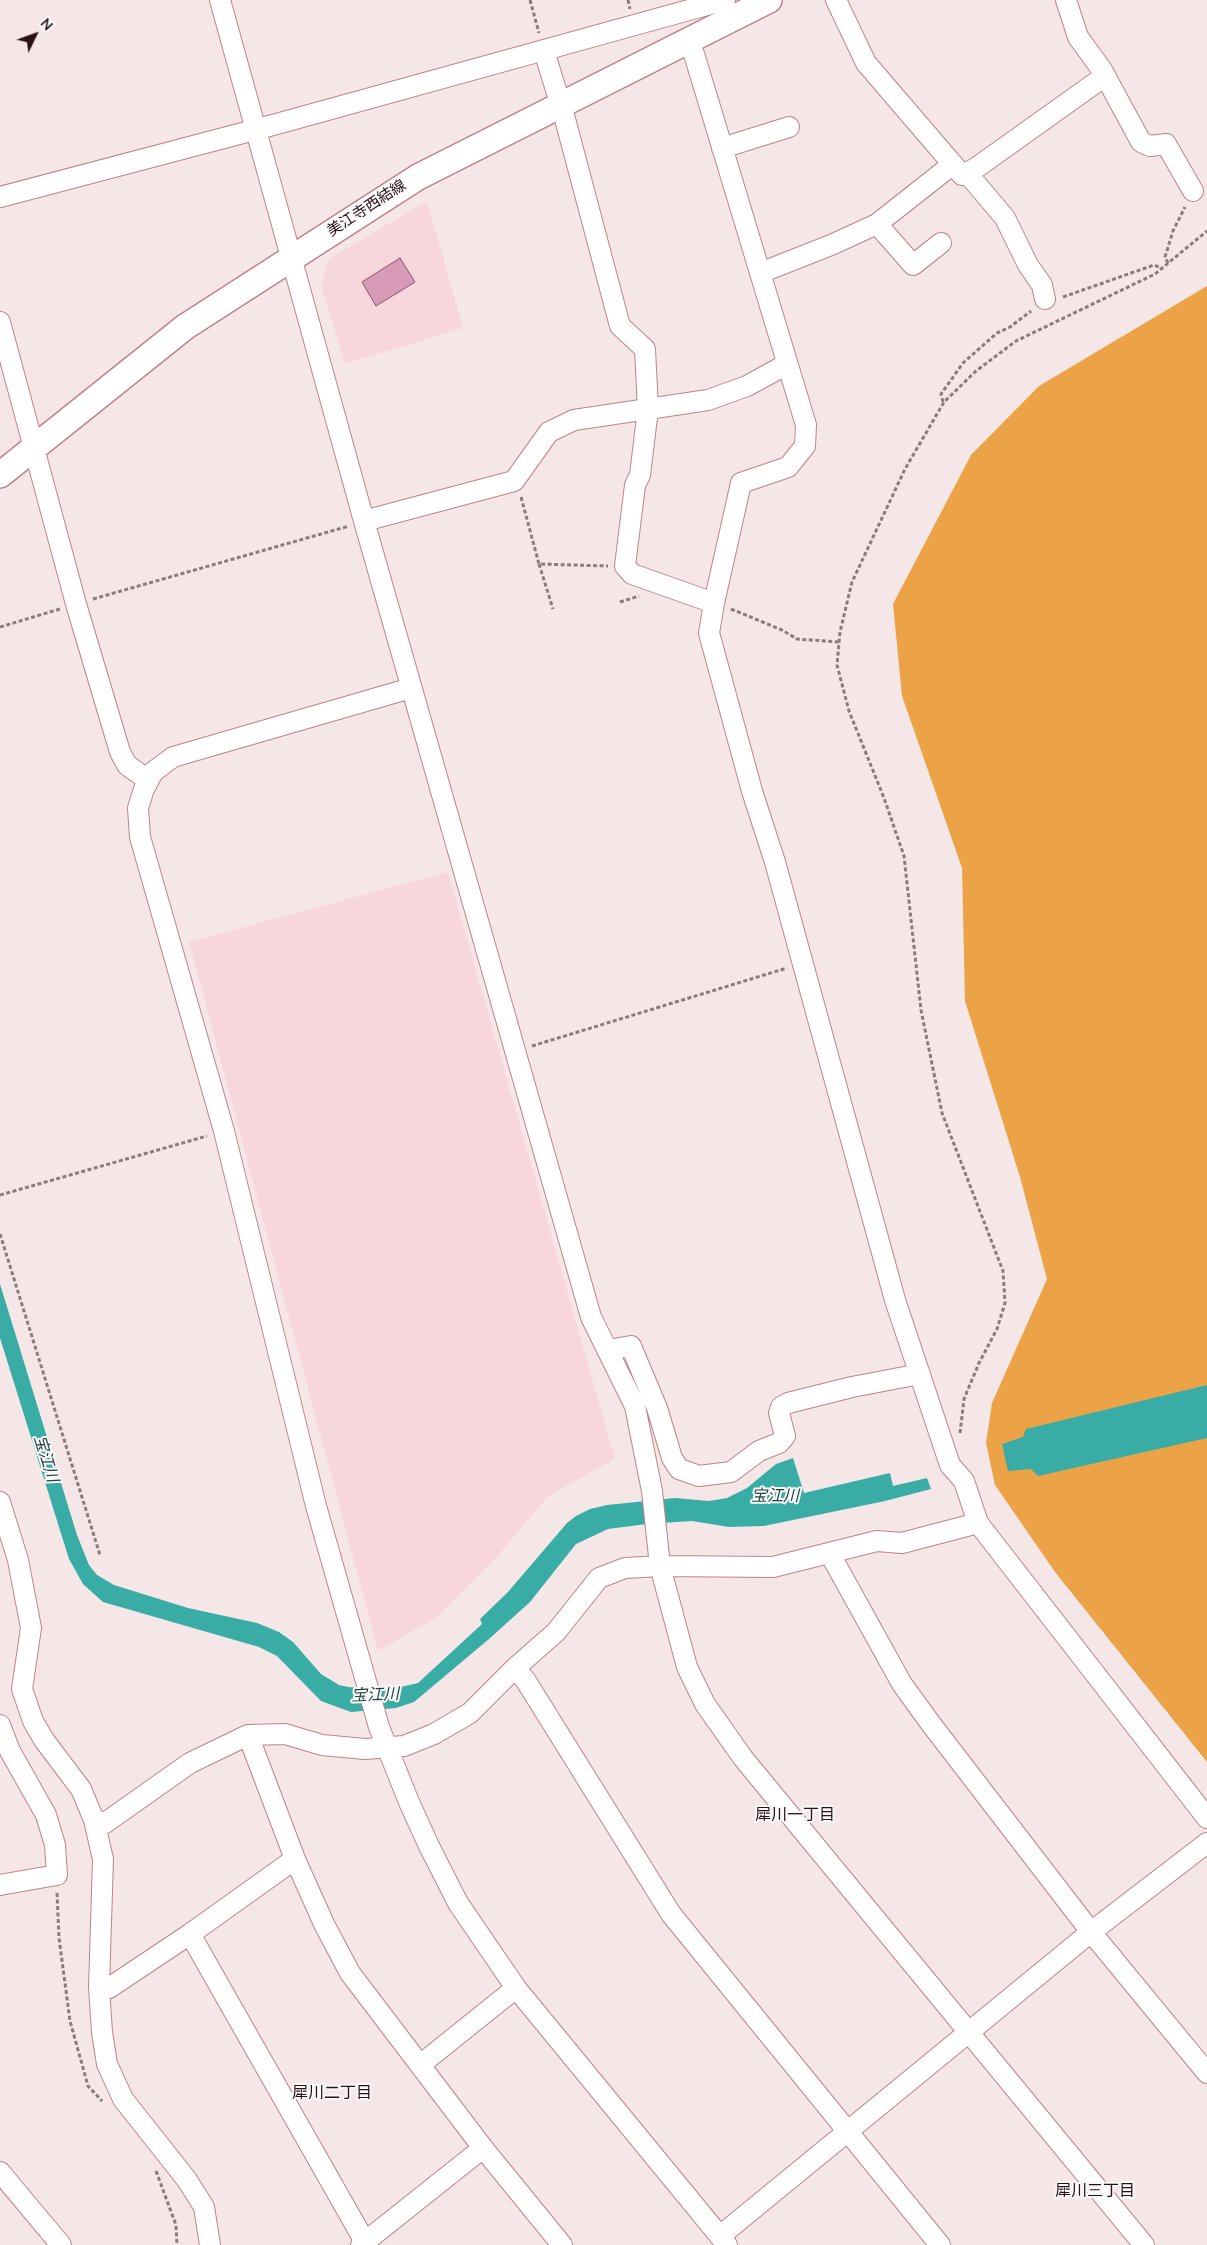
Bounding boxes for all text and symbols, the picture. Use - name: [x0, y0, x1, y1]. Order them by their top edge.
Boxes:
- north arrow: [10, 10, 60, 60]
- text: N: [36, 14, 57, 35]
- street label: 美江寺西結線: [324, 177, 410, 241]
- water label: 宝江川: [29, 1433, 61, 1485]
- water label: 宝江川: [751, 1487, 799, 1507]
- water label: 宝江川: [351, 1686, 399, 1706]
- district label: 犀川一丁目: [755, 1806, 835, 1826]
- district label: 犀川二丁目: [292, 2084, 372, 2104]
- district label: 犀川三丁目: [1055, 2182, 1135, 2202]

